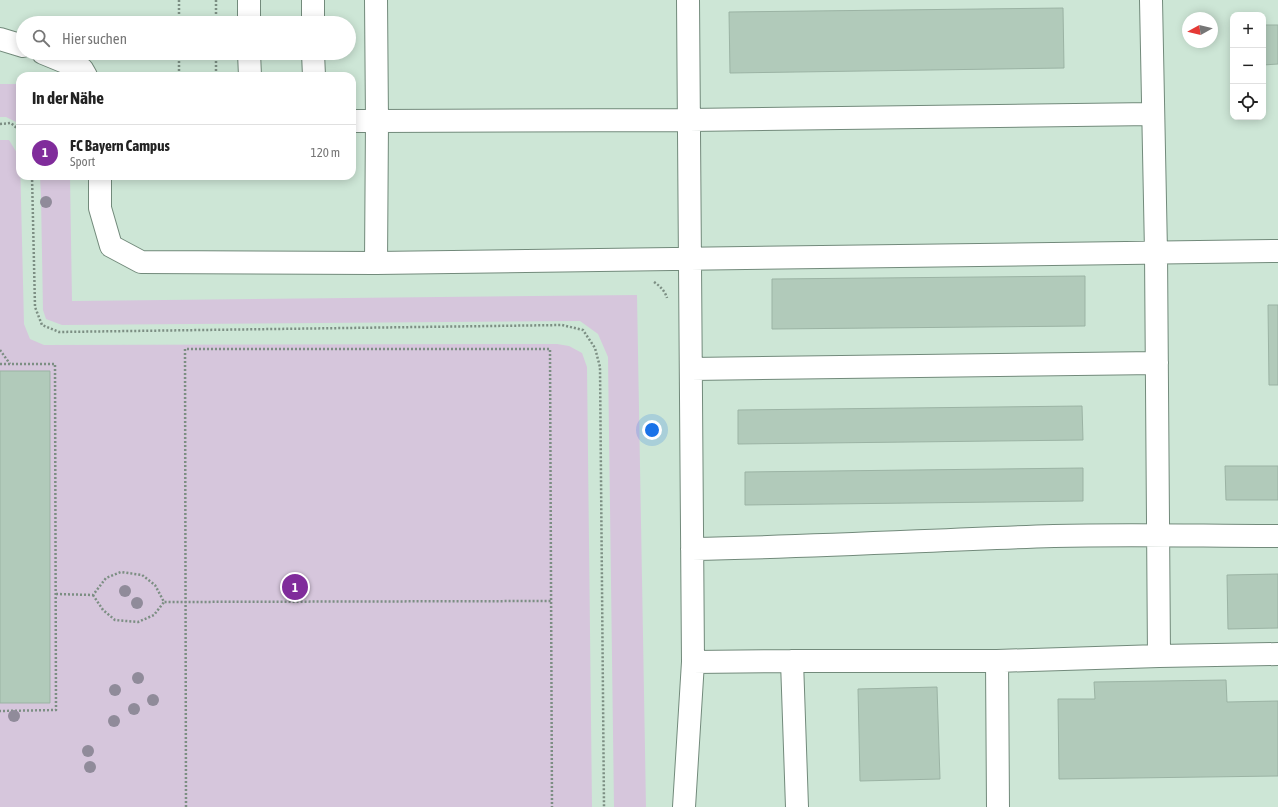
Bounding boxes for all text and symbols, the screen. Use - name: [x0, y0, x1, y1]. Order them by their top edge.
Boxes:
- north arrow: [1182, 12, 1218, 48]
- map controls: [1230, 12, 1266, 120]
- button: +: [1230, 12, 1266, 48]
- search box: [16, 16, 356, 60]
- icon: search: [30, 27, 52, 49]
- text: Hier suchen: [62, 30, 127, 47]
- button: −: [1230, 48, 1266, 84]
- button: locate: [1230, 84, 1266, 120]
- text: In der Nähe: [32, 88, 104, 108]
- text: FC Bayern Campus: [70, 137, 170, 154]
- text: 1: [42, 145, 48, 160]
- text: 120 m: [311, 145, 340, 160]
- text: Sport: [70, 154, 95, 169]
- your location: [642, 420, 662, 440]
- pin: 1: [282, 572, 308, 602]

